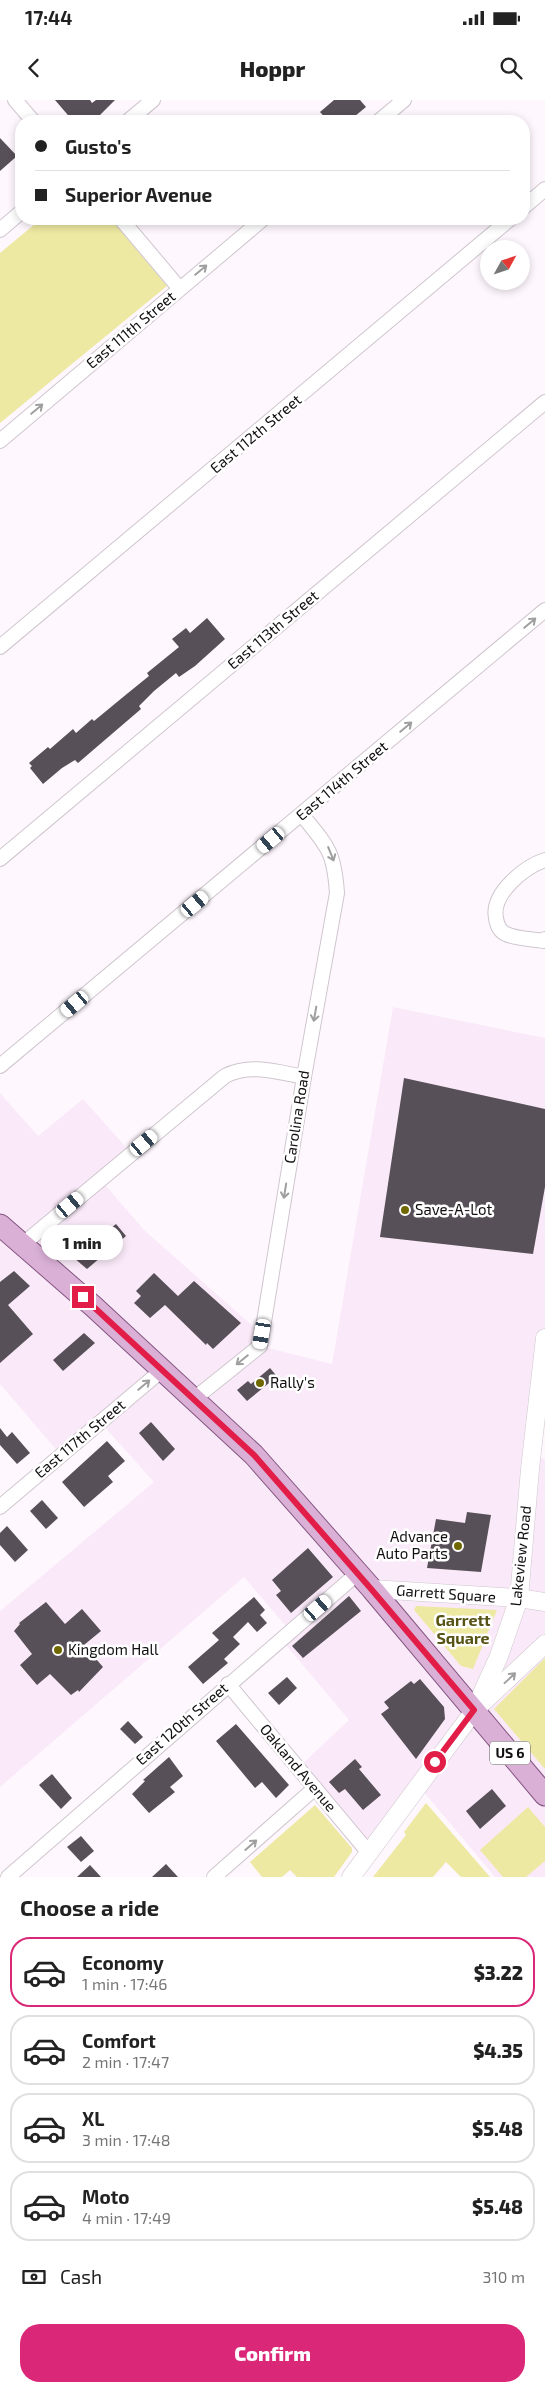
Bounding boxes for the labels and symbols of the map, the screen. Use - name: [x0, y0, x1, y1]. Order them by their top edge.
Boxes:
- north arrow: [480, 240, 530, 290]
- one-way arrow: [195, 265, 208, 276]
- street label: East 111th Street: [82, 287, 179, 372]
- street label: East 112th Street: [206, 390, 305, 476]
- one-way arrow: [31, 404, 44, 415]
- street label: East 113th Street: [223, 586, 322, 672]
- one-way arrow: [523, 617, 536, 628]
- one-way arrow: [399, 722, 412, 733]
- street label: East 114th Street: [292, 737, 391, 824]
- car: [254, 825, 287, 855]
- one-way arrow: [326, 846, 336, 861]
- car: [178, 889, 211, 919]
- car: [58, 989, 91, 1019]
- one-way arrow: [310, 1005, 320, 1021]
- street label: Carolina Road: [280, 1069, 312, 1165]
- car: [127, 1128, 160, 1158]
- one-way arrow: [280, 1183, 290, 1199]
- car: [53, 1190, 86, 1220]
- place label: Save-A-Lot: [415, 1200, 493, 1218]
- marker: Save-A-Lot: [399, 1204, 411, 1216]
- callout: 1 min: [42, 1224, 124, 1260]
- route end: [72, 1286, 94, 1308]
- car: [252, 1318, 271, 1350]
- one-way arrow: [235, 1355, 248, 1366]
- place label: Rally's: [270, 1373, 315, 1391]
- marker: Rally's: [254, 1377, 266, 1389]
- one-way arrow: [137, 1380, 150, 1391]
- street label: East 117th Street: [31, 1395, 128, 1481]
- street label: Lakeview Road: [506, 1505, 534, 1607]
- place label: Advance Auto Parts: [376, 1527, 448, 1562]
- marker: Advance Auto Parts: [452, 1540, 464, 1552]
- street label: Garrett Square: [396, 1581, 497, 1605]
- car: [301, 1592, 334, 1624]
- district label: Garrett Square: [435, 1610, 491, 1647]
- place label: Kingdom Hall: [68, 1640, 159, 1658]
- marker: Kingdom Hall: [52, 1644, 64, 1656]
- one-way arrow: [503, 1672, 516, 1683]
- street label: East 120th Street: [132, 1678, 231, 1768]
- street label: Oakland Avenue: [257, 1720, 341, 1815]
- road number: US 6: [490, 1742, 530, 1765]
- route start: [424, 1751, 446, 1773]
- one-way arrow: [244, 1839, 257, 1851]

